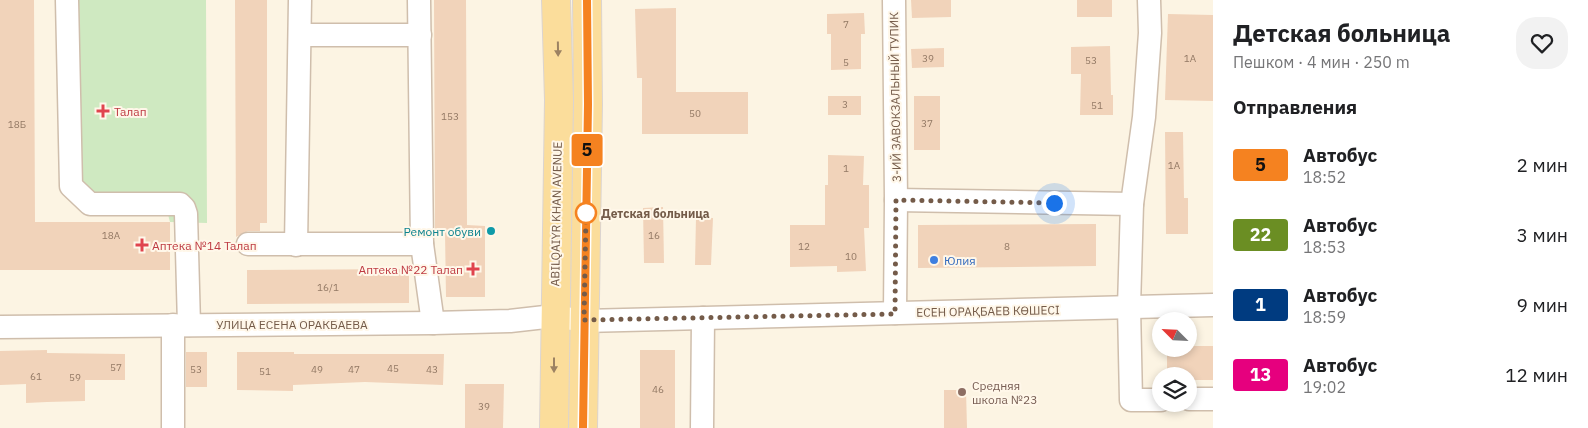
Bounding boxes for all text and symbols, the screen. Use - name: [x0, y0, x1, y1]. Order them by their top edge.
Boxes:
- street label: 3-ИЙ ЗАВОКЗАЛЬНЫЙ ТУПИК: [886, 12, 904, 182]
- text: Детская больница: [1233, 17, 1450, 49]
- button: heart: [1516, 17, 1568, 69]
- house number: 7: [843, 18, 849, 31]
- one-way arrow: [554, 41, 562, 57]
- house number: 39: [922, 52, 934, 65]
- house number: 1А: [1184, 52, 1197, 65]
- text: Пешком · 4 мин · 250 m: [1233, 52, 1410, 72]
- house number: 53: [1085, 54, 1097, 67]
- house number: 5: [843, 56, 849, 69]
- text: Отправления: [1233, 95, 1357, 119]
- house number: 3: [842, 98, 848, 111]
- house number: 51: [1091, 99, 1103, 112]
- marker: Талап: [96, 104, 110, 118]
- place label: Талап: [114, 104, 147, 119]
- house number: 50: [689, 107, 701, 120]
- house number: 153: [441, 110, 459, 123]
- house number: 37: [921, 117, 933, 130]
- house number: 18Б: [8, 118, 26, 131]
- line badge: 5: [571, 134, 603, 166]
- text: 5: [582, 138, 592, 161]
- street label: ABILQAIYR KHAN AVENUE: [547, 142, 565, 286]
- text: Автобус: [1303, 143, 1377, 167]
- text: 5: [1255, 153, 1266, 176]
- text: 2 мин: [1517, 153, 1568, 177]
- house number: 1А: [1168, 159, 1181, 172]
- house number: 1: [843, 162, 849, 175]
- text: 18:52: [1303, 167, 1346, 187]
- your location: [1042, 191, 1067, 216]
- marker: Детская больница: [575, 202, 597, 224]
- place label: Детская больница: [601, 206, 710, 221]
- text: Автобус: [1303, 213, 1377, 237]
- text: 22: [1250, 223, 1271, 246]
- text: 3 мин: [1517, 223, 1568, 247]
- place label: Ремонт обуви: [404, 224, 481, 239]
- marker: Ремонт обуви: [485, 225, 497, 237]
- house number: 18А: [102, 229, 121, 242]
- house number: 16: [648, 229, 660, 242]
- text: 18:53: [1303, 237, 1346, 257]
- place label: Аптека №14 Талап: [152, 238, 257, 253]
- marker: Аптека №14 Талап: [136, 239, 148, 251]
- house number: 12: [798, 240, 810, 253]
- house number: 8: [1004, 240, 1010, 253]
- house number: 10: [845, 250, 857, 263]
- place label: Юлия: [944, 253, 976, 268]
- marker: Юлия: [928, 254, 940, 266]
- place label: Аптека №22 Талап: [358, 262, 463, 277]
- marker: Аптека №22 Талап: [467, 263, 479, 275]
- house number: 16/1: [317, 281, 339, 294]
- text: Автобус: [1303, 283, 1377, 307]
- text: 1: [1255, 293, 1266, 316]
- text: 9 мин: [1517, 293, 1568, 317]
- street label: ЕСЕН ОРАҚБАЕВ КӨШЕСІ: [916, 302, 1060, 320]
- text: 18:59: [1303, 307, 1346, 327]
- north arrow: [1152, 312, 1198, 358]
- map controls: [1152, 312, 1197, 412]
- street label: УЛИЦА ЕСЕНА ОРАКБАЕВА: [216, 317, 368, 332]
- text: Автобус: [1303, 353, 1377, 377]
- one-way arrow: [550, 357, 558, 373]
- house number: 57: [110, 361, 122, 374]
- house number: 45: [387, 362, 399, 375]
- house number: 53: [190, 363, 202, 376]
- house number: 49: [311, 363, 323, 376]
- house number: 47: [348, 363, 360, 376]
- house number: 43: [426, 363, 438, 376]
- text: 13: [1250, 363, 1271, 386]
- text: 12 мин: [1505, 363, 1568, 387]
- house number: 51: [259, 365, 271, 378]
- button: layers: [1152, 367, 1197, 412]
- house number: 61: [30, 370, 42, 383]
- house number: 59: [69, 371, 81, 384]
- text: 19:02: [1303, 377, 1346, 397]
- place label: Средняя школа №23: [972, 378, 1037, 407]
- house number: 46: [652, 383, 664, 396]
- marker: Средняя школа №23: [956, 386, 968, 398]
- house number: 39: [478, 400, 490, 413]

